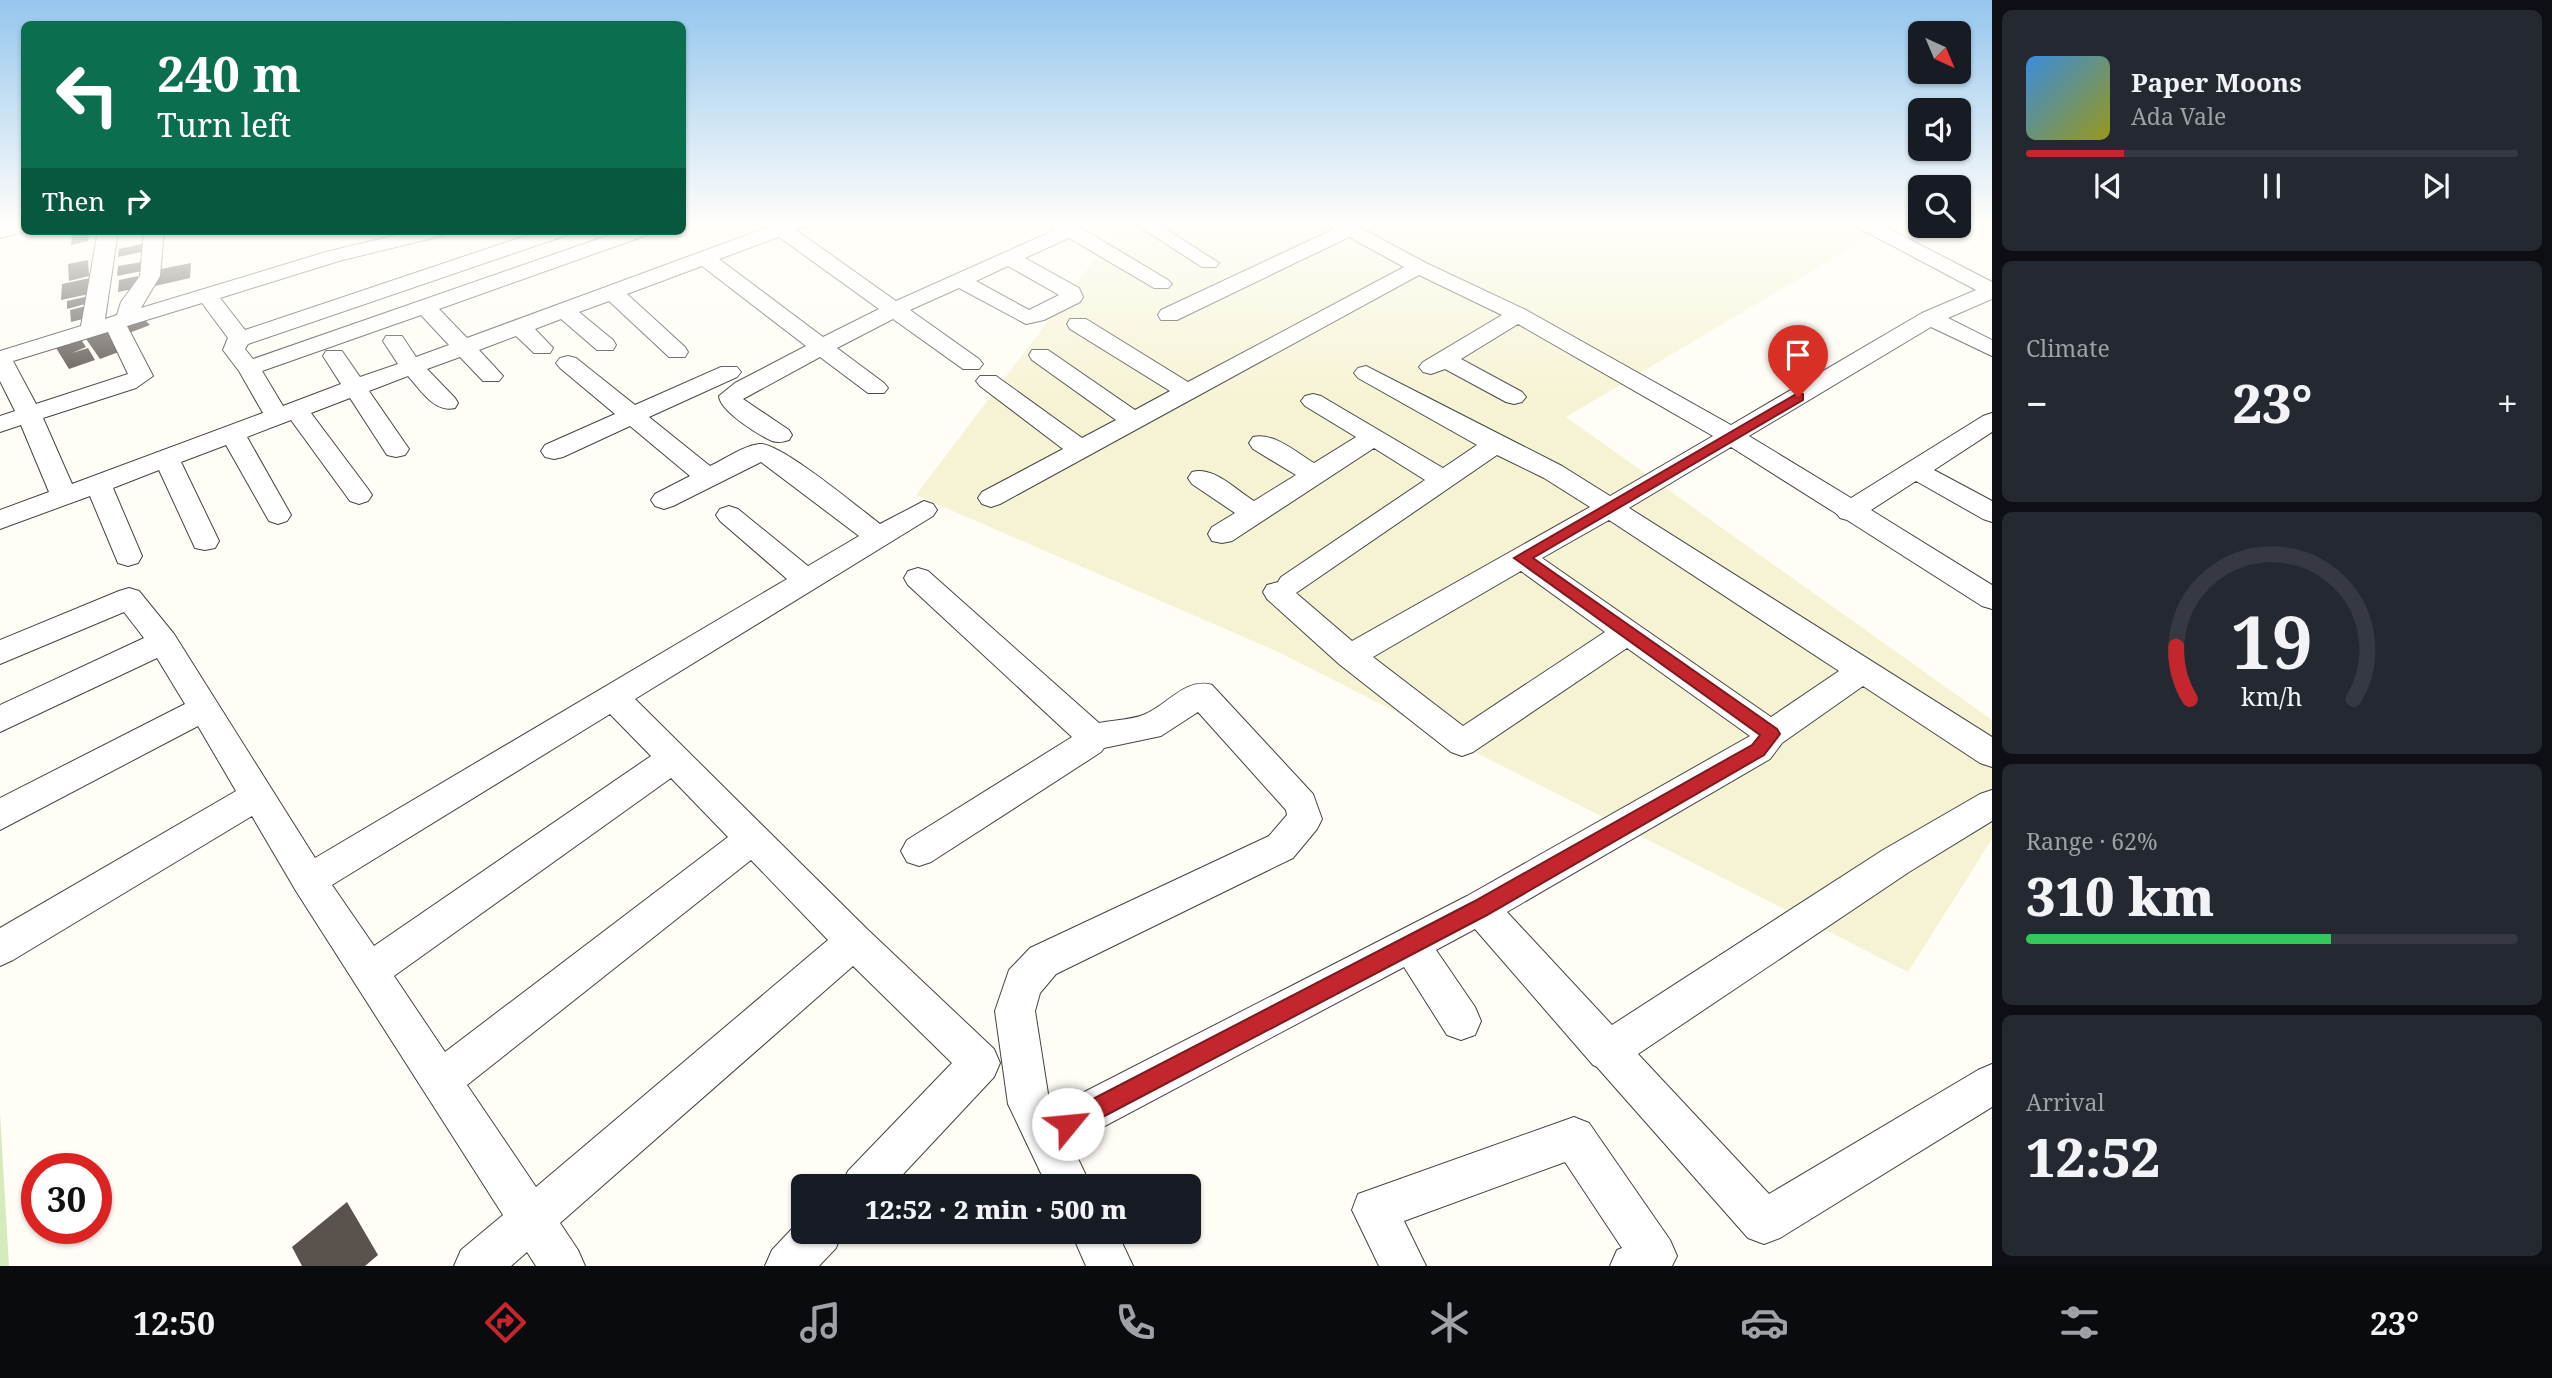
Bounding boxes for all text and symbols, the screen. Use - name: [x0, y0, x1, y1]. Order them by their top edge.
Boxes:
- north arrow: [1908, 21, 1970, 84]
- map controls: [1908, 21, 1971, 238]
- text: 240 m: [157, 40, 301, 106]
- icon: left: [42, 49, 133, 140]
- text: Paper Moons: [2131, 64, 2302, 100]
- button: sound: [1908, 98, 1971, 161]
- text: Ada Vale: [2131, 100, 2226, 132]
- text: Turn left: [157, 103, 291, 146]
- icon: previous: [2089, 167, 2127, 205]
- icon: pause: [2253, 167, 2291, 205]
- icon: next: [2417, 167, 2455, 205]
- button: search: [1908, 175, 1971, 238]
- icon: right: [119, 182, 157, 220]
- text: Then: [42, 183, 105, 219]
- pin: [1768, 325, 1828, 397]
- text: Climate: [2026, 332, 2110, 364]
- icon: arrive: [1779, 336, 1817, 374]
- text: 23°: [2232, 367, 2312, 438]
- text: −: [2026, 377, 2048, 429]
- text: +: [2497, 377, 2518, 429]
- text: 19: [2231, 591, 2313, 690]
- text: km/h: [2241, 679, 2303, 713]
- text: Range · 62%: [2026, 825, 2158, 857]
- text: 310 km: [2026, 860, 2214, 931]
- text: Arrival: [2026, 1086, 2105, 1118]
- position arrow: [1031, 1087, 1105, 1161]
- text: 12:52: [2026, 1121, 2160, 1192]
- speed limit sign: 30: [21, 1153, 112, 1244]
- text: 12:52 · 2 min · 500 m: [865, 1191, 1127, 1227]
- icon: directions: [481, 1298, 530, 1347]
- icon: music: [796, 1298, 845, 1347]
- icon: phone: [1111, 1298, 1160, 1347]
- icon: climate: [1425, 1298, 1474, 1347]
- icon: car: [1740, 1298, 1789, 1347]
- icon: filters: [2055, 1298, 2104, 1347]
- text: 12:50: [133, 1301, 215, 1344]
- text: 23°: [2370, 1301, 2419, 1344]

